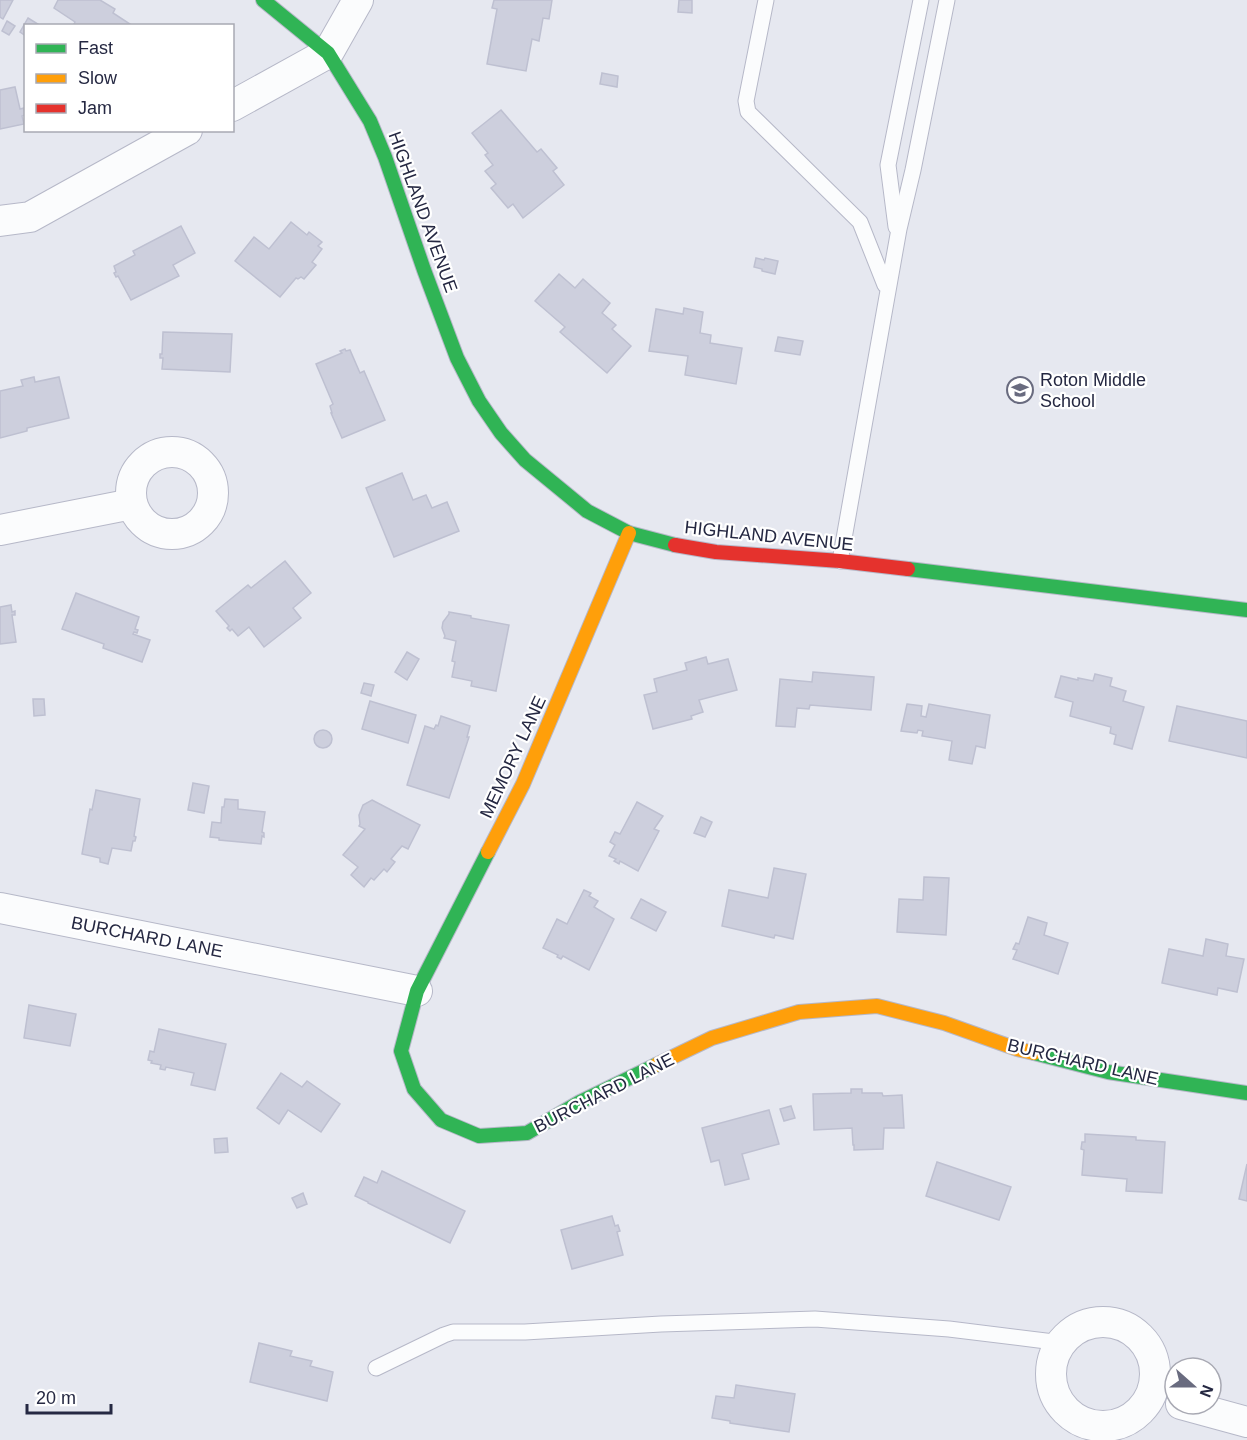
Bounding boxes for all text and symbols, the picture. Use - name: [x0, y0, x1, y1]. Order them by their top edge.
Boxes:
- legend: [24, 24, 234, 132]
- text: Fast: [78, 38, 113, 58]
- text: Slow: [78, 68, 118, 88]
- text: Jam: [78, 98, 112, 118]
- street label: HIGHLAND AVENUE: [385, 129, 461, 295]
- place label: Roton Middle School: [1040, 370, 1146, 411]
- school or university icon: Roton Middle School: [1005, 375, 1035, 405]
- street label: HIGHLAND AVENUE: [684, 517, 854, 555]
- street label: MEMORY LANE: [476, 693, 550, 821]
- street label: BURCHARD LANE: [69, 912, 225, 962]
- street label: BURCHARD LANE: [1006, 1035, 1160, 1089]
- street label: BURCHARD LANE: [531, 1049, 677, 1137]
- north arrow: [1163, 1356, 1223, 1416]
- scale bar: [27, 1377, 111, 1415]
- text: N: [1197, 1383, 1217, 1400]
- text: 20 m: [36, 1388, 76, 1408]

